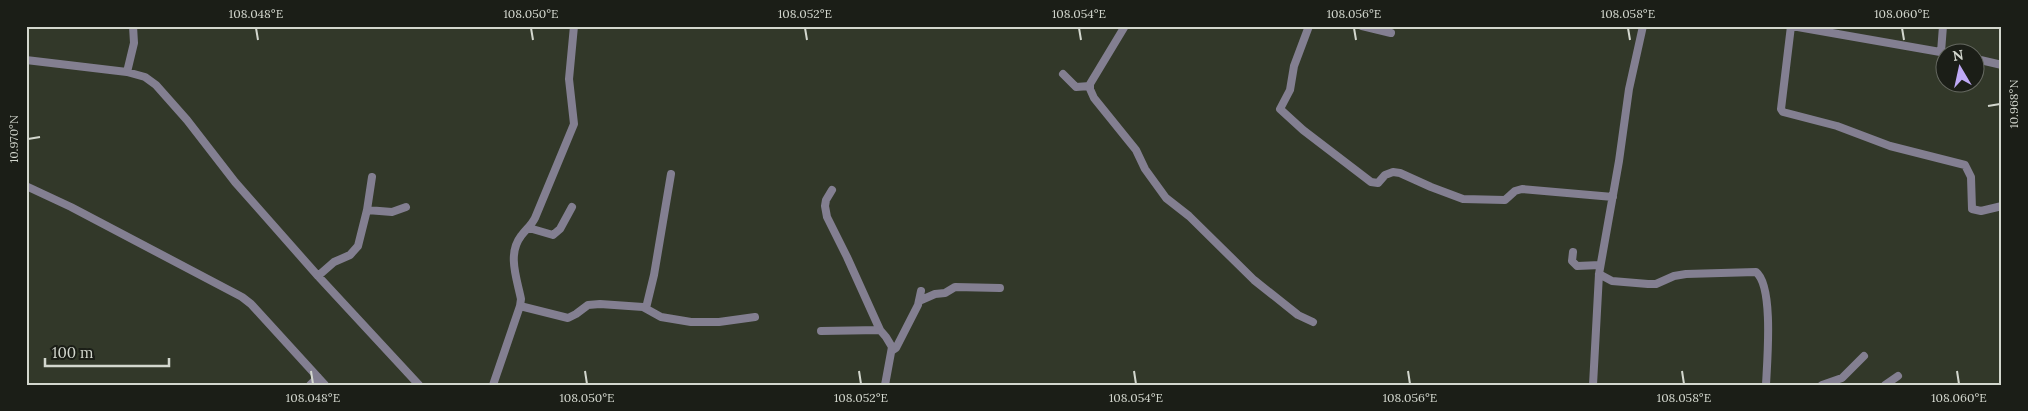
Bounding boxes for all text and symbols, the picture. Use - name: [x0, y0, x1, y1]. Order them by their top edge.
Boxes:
- text: 108.048°E: [229, 6, 283, 21]
- text: 108.050°E: [503, 6, 559, 21]
- text: 108.052°E: [778, 6, 832, 21]
- text: 108.054°E: [1052, 6, 1106, 21]
- text: 108.056°E: [1327, 6, 1381, 21]
- text: 108.058°E: [1601, 6, 1655, 21]
- text: 108.060°E: [1874, 6, 1930, 21]
- north arrow: [1936, 42, 1986, 92]
- text: N: [1951, 45, 1965, 65]
- text: 10.968°N: [2006, 79, 2021, 129]
- text: 10.970°N: [6, 115, 21, 163]
- scale bar: [45, 336, 169, 368]
- text: 100 m: [52, 343, 93, 362]
- text: 108.048°E: [286, 390, 340, 405]
- text: 108.050°E: [559, 390, 615, 405]
- text: 108.052°E: [834, 390, 888, 405]
- text: 108.054°E: [1109, 390, 1163, 405]
- text: 108.056°E: [1383, 390, 1437, 405]
- text: 108.058°E: [1657, 390, 1711, 405]
- text: 108.060°E: [1931, 390, 1987, 405]

